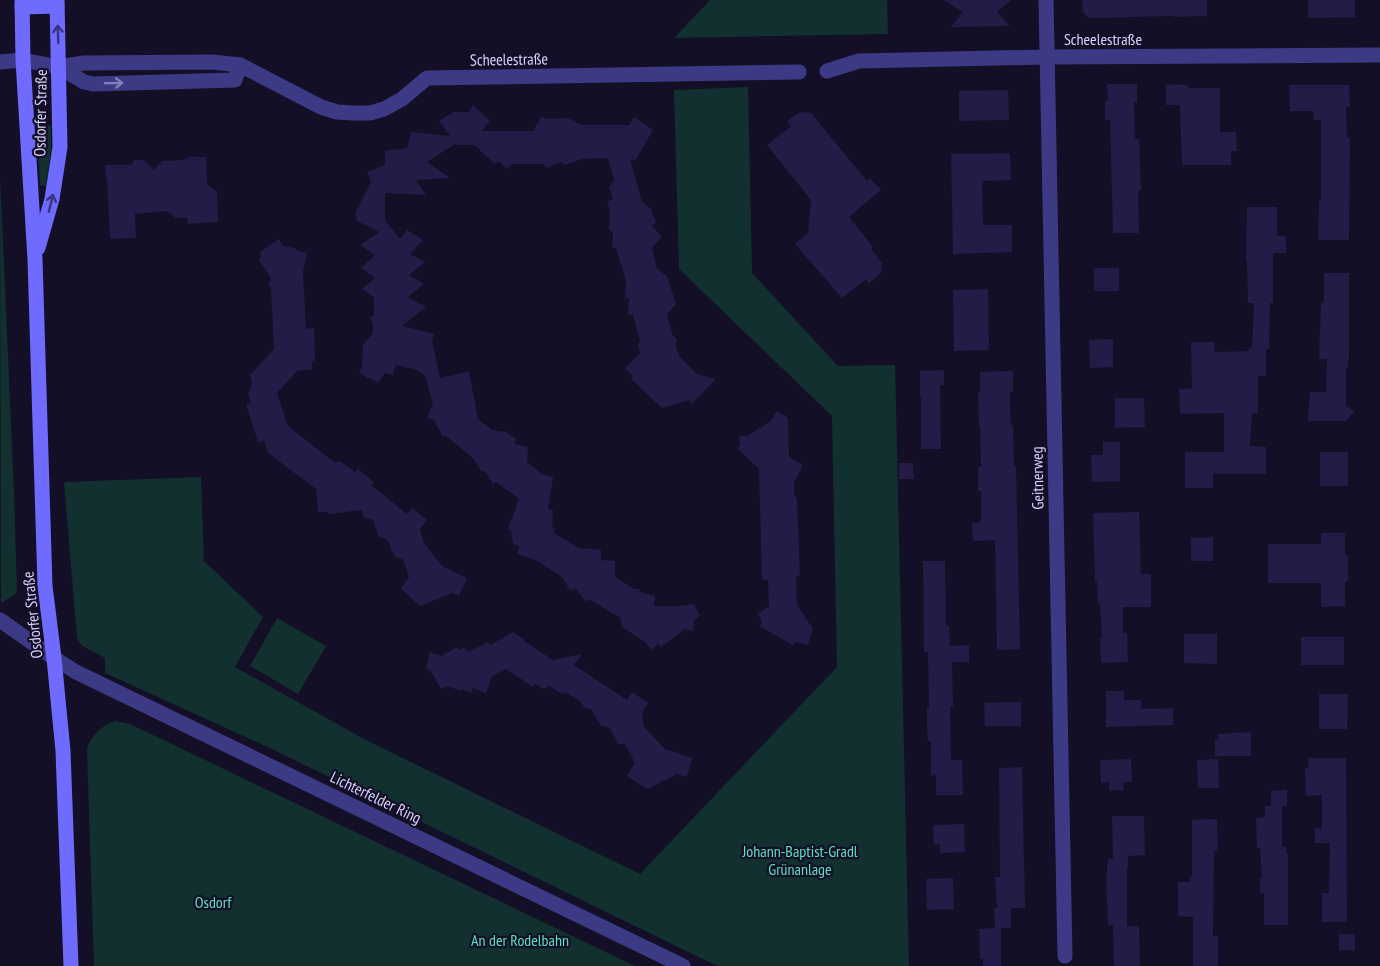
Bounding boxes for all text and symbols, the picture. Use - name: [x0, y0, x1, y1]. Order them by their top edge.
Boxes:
- one-way arrow: [53, 24, 64, 44]
- street label: Scheelestraße: [1064, 29, 1142, 49]
- street label: Scheelestraße: [470, 48, 548, 70]
- street label: Osdorfer Straße: [29, 69, 51, 157]
- one-way arrow: [103, 78, 123, 89]
- one-way arrow: [45, 194, 57, 213]
- street label: Geitnerweg: [1026, 446, 1048, 510]
- street label: Osdorfer Straße: [17, 571, 47, 659]
- street label: Lichterfelder Ring: [327, 766, 425, 828]
- park label: Johann-Baptist-Gradl Grünanlage: [741, 841, 858, 879]
- park label: Osdorf: [195, 892, 232, 912]
- park label: An der Rodelbahn: [471, 930, 569, 950]

